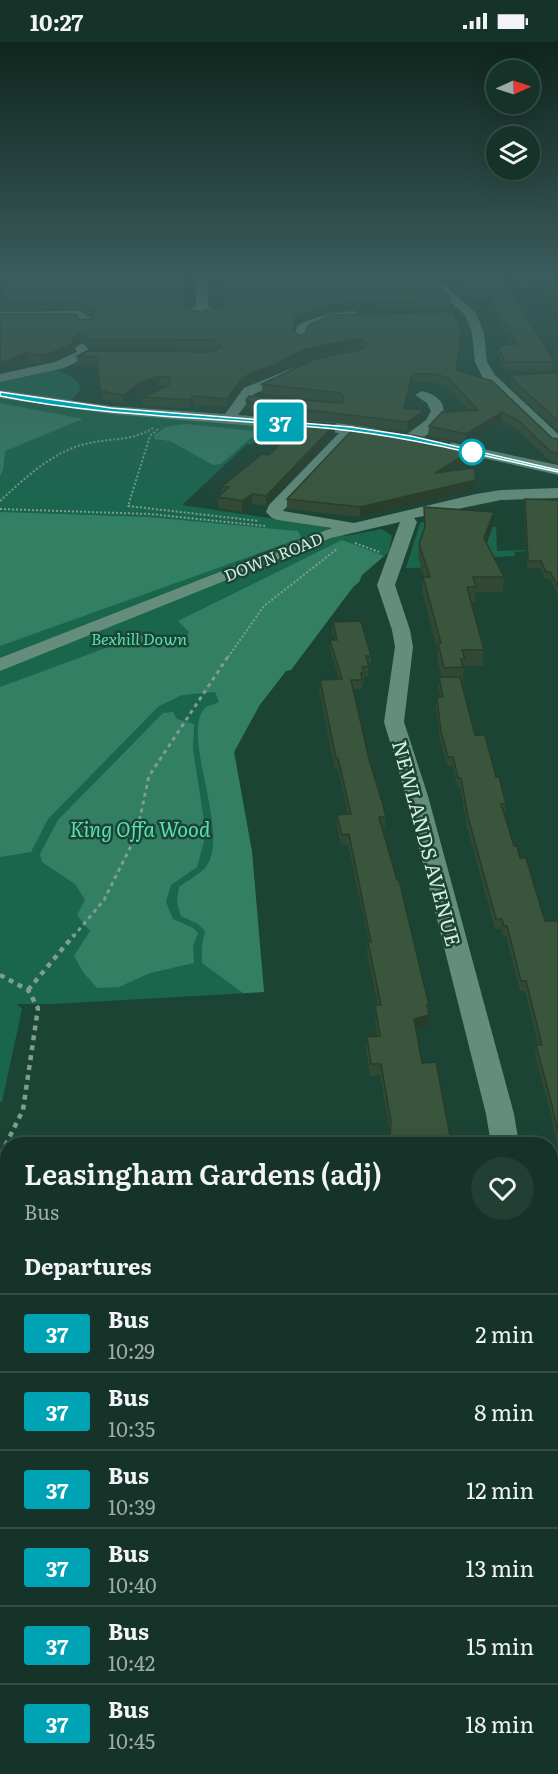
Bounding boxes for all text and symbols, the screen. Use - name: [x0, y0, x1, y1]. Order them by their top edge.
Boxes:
- text: 10:27: [30, 5, 83, 38]
- north arrow: [486, 60, 540, 114]
- map controls: [486, 60, 540, 180]
- button: layers: [486, 126, 540, 180]
- line badge: 37: [253, 402, 307, 442]
- text: 37: [269, 407, 291, 438]
- unlabelled marker: [459, 439, 485, 465]
- street label: DOWN ROAD: [220, 525, 326, 587]
- park label: Bexhill Down: [91, 626, 187, 650]
- street label: NEWLANDS AVENUE: [386, 737, 470, 949]
- park label: King Offa Wood: [70, 813, 211, 843]
- text: Leasingham Gardens (adj): [24, 1152, 382, 1194]
- button: heart: [471, 1157, 534, 1220]
- text: Bus: [24, 1196, 59, 1226]
- text: Departures: [24, 1249, 151, 1282]
- text: Bus: [108, 1302, 149, 1335]
- text: 2 min: [475, 1317, 534, 1350]
- text: 37: [46, 1318, 68, 1349]
- text: 10:29: [108, 1335, 155, 1365]
- text: Bus: [108, 1380, 149, 1413]
- text: 8 min: [474, 1395, 534, 1428]
- text: 37: [46, 1396, 68, 1427]
- text: 10:35: [108, 1413, 155, 1443]
- text: Bus: [108, 1458, 149, 1491]
- text: 12 min: [466, 1473, 534, 1506]
- text: 37: [46, 1474, 68, 1505]
- text: 10:39: [108, 1491, 155, 1521]
- text: Bus: [108, 1536, 149, 1569]
- text: 13 min: [465, 1551, 534, 1584]
- text: 37: [46, 1552, 68, 1583]
- text: 10:40: [108, 1569, 157, 1599]
- text: Bus: [108, 1614, 149, 1647]
- text: 15 min: [466, 1629, 534, 1662]
- text: 37: [46, 1630, 68, 1661]
- text: 10:42: [108, 1647, 155, 1677]
- text: Bus: [108, 1692, 149, 1725]
- text: 18 min: [465, 1707, 534, 1740]
- text: 37: [46, 1708, 68, 1739]
- text: 10:45: [108, 1725, 155, 1755]

